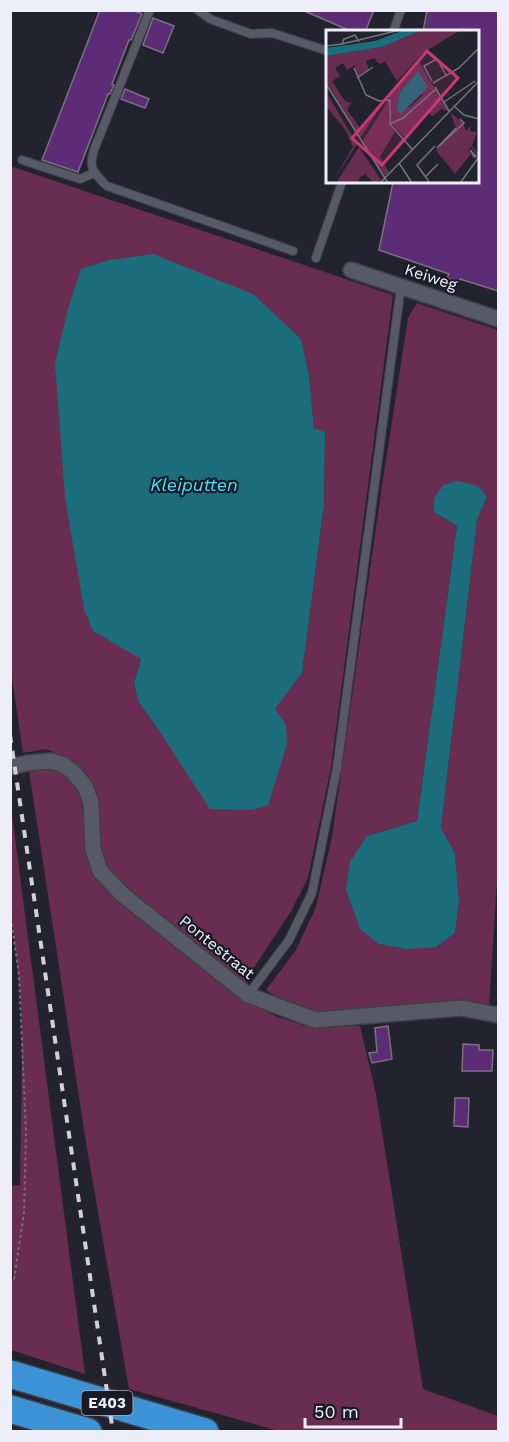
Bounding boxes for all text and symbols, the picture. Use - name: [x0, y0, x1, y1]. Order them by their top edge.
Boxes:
- inset map: [326, 30, 479, 183]
- street label: Keiweg: [402, 260, 460, 295]
- water label: Kleiputten: [150, 474, 238, 495]
- street label: Pontestraat: [176, 911, 259, 983]
- road number: E403: [82, 1391, 132, 1415]
- scale bar: [305, 1391, 401, 1429]
- text: 50 m: [314, 1401, 359, 1422]

